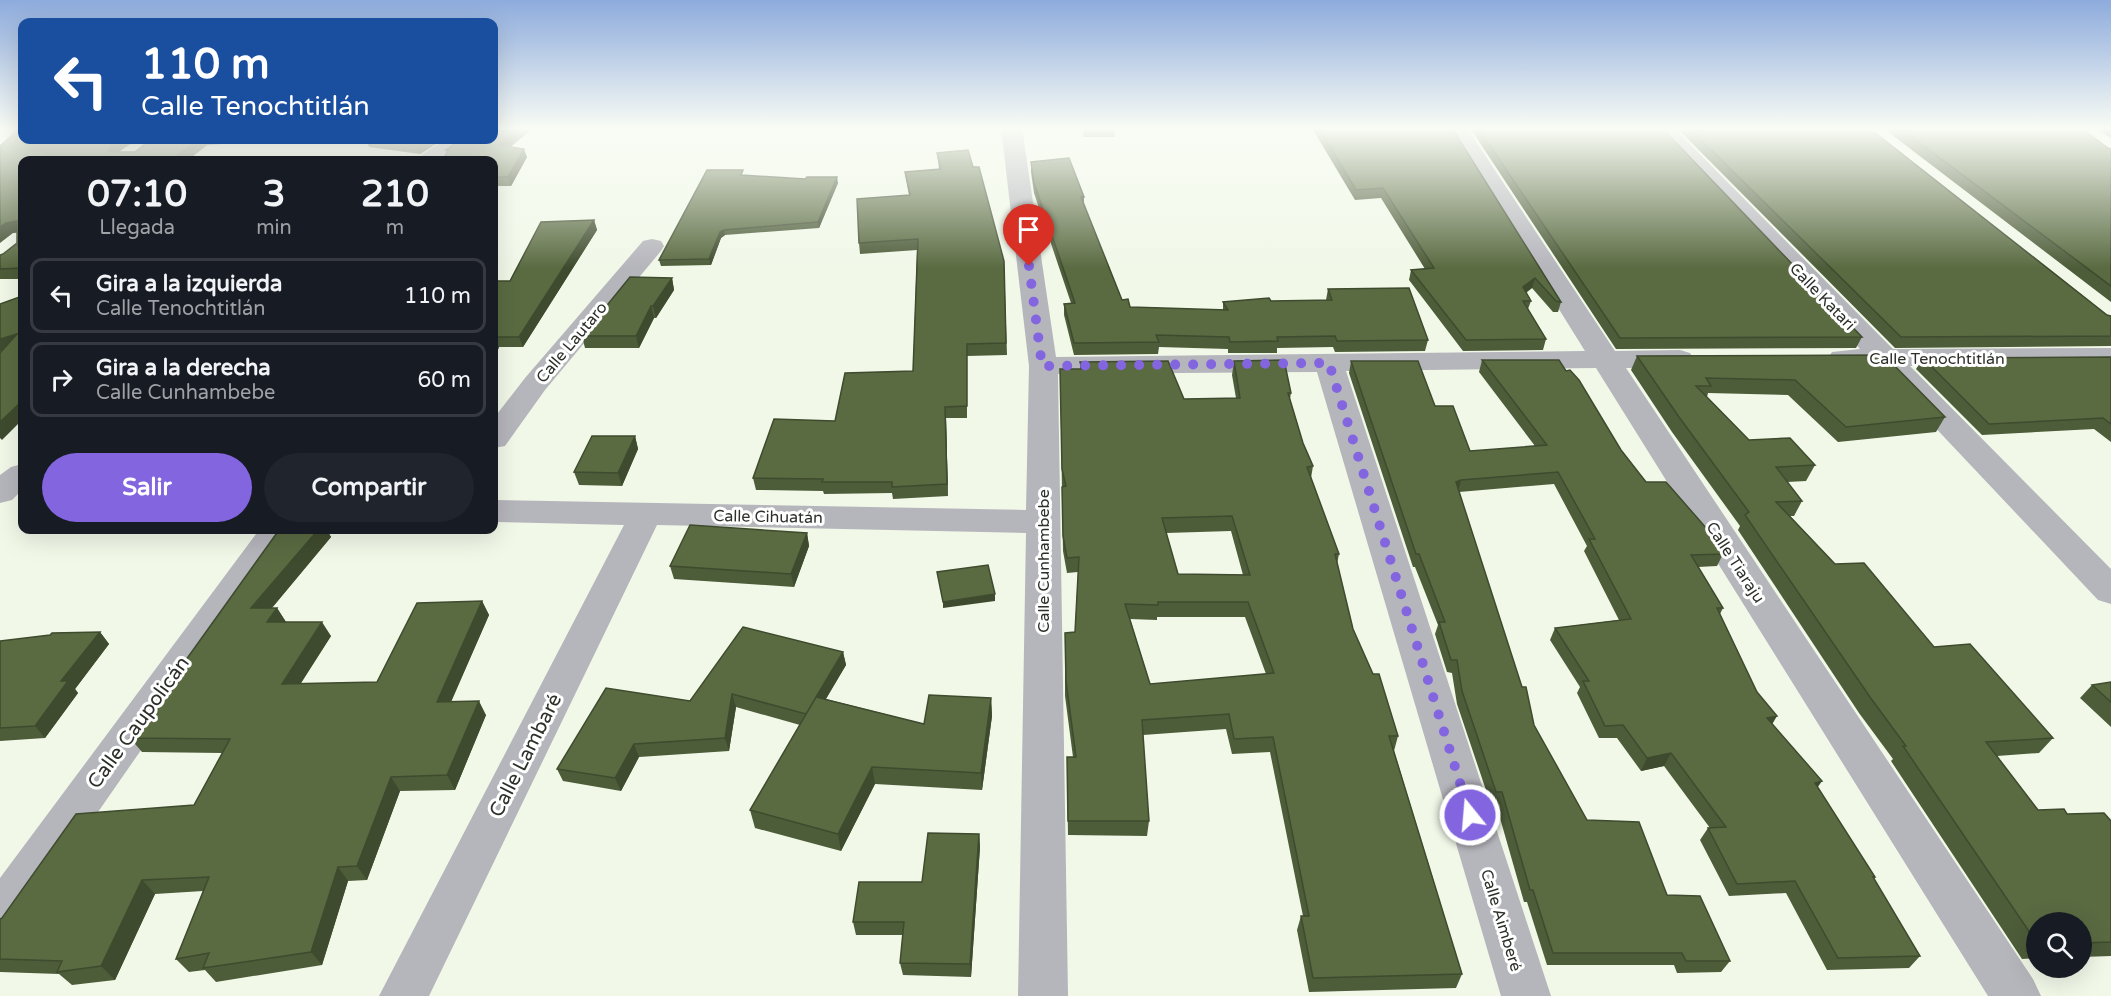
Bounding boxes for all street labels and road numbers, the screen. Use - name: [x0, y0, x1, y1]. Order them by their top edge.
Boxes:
- street label: Calle Katari: [1785, 259, 1859, 335]
- street label: Calle Lautaro: [532, 298, 612, 387]
- street label: Calle Tenochtitlán: [1869, 349, 2005, 369]
- street label: Calle Cunhambebe: [1034, 489, 1054, 633]
- street label: Calle Cihuatán: [713, 506, 823, 528]
- street label: Calle Tiaraju: [1702, 518, 1769, 607]
- street label: Calle Caupolicán: [83, 652, 195, 793]
- street label: Calle Lambaré: [484, 690, 567, 821]
- street label: Calle Aimberé: [1476, 867, 1526, 974]

